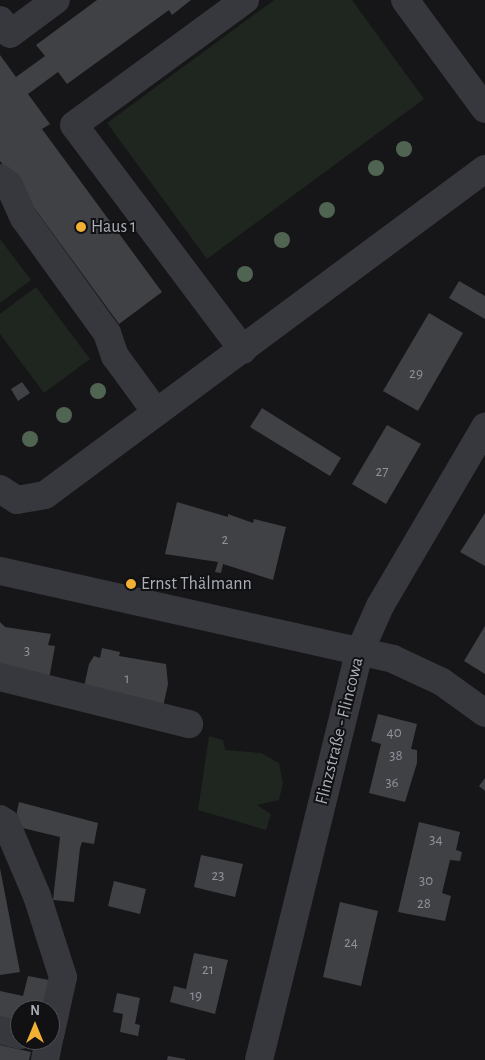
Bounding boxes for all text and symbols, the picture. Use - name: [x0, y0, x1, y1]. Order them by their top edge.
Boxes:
- place label: Haus 1: [91, 216, 136, 238]
- marker: Haus 1: [75, 221, 87, 233]
- house number: 29: [409, 365, 423, 383]
- house number: 27: [375, 463, 389, 481]
- house number: 2: [222, 531, 228, 549]
- place label: Ernst Thälmann: [141, 573, 252, 595]
- marker: Ernst Thälmann: [125, 578, 137, 590]
- house number: 3: [24, 642, 30, 660]
- street label: Flinzstraße - Flincowa: [311, 655, 369, 807]
- house number: 1: [124, 670, 130, 688]
- house number: 40: [386, 724, 402, 742]
- house number: 38: [389, 747, 403, 765]
- house number: 36: [385, 774, 399, 792]
- house number: 34: [429, 831, 443, 849]
- house number: 23: [211, 867, 225, 885]
- house number: 30: [419, 872, 433, 890]
- house number: 28: [417, 895, 431, 913]
- house number: 24: [344, 934, 358, 952]
- house number: 21: [202, 961, 214, 979]
- house number: 19: [190, 987, 202, 1005]
- north arrow: [10, 1000, 60, 1050]
- text: N: [30, 1004, 40, 1018]

